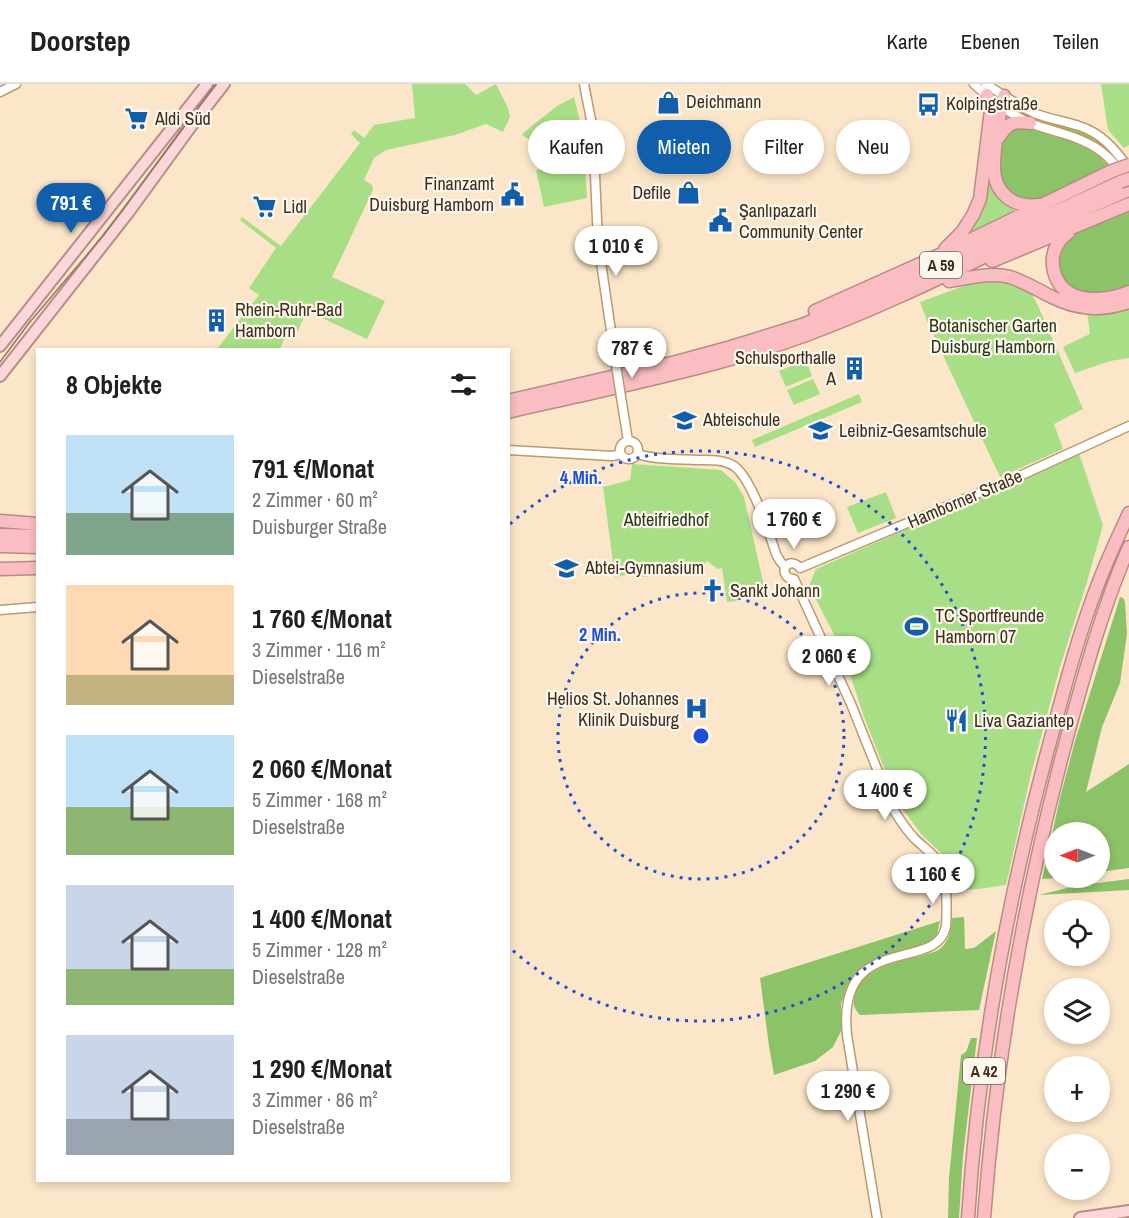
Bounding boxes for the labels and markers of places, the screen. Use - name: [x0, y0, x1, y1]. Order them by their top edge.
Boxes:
- shop icon: Deichmann: [655, 89, 681, 115]
- place label: Deichmann: [686, 89, 761, 114]
- bus stop icon: Kolpingstraße: [915, 91, 941, 117]
- place label: Kolpingstraße: [946, 91, 1038, 116]
- supermarket icon: Aldi Süd: [124, 106, 150, 132]
- place label: Aldi Süd: [154, 106, 211, 131]
- place label: Finanzamt Duisburg Hamborn: [369, 171, 494, 217]
- place label: Defile: [632, 180, 671, 205]
- shop icon: Defile: [676, 180, 702, 206]
- public building icon: Finanzamt Duisburg Hamborn: [499, 181, 525, 207]
- pin: 791 €: [29, 183, 113, 234]
- supermarket icon: Lidl: [252, 194, 278, 220]
- place label: Lidl: [283, 194, 307, 219]
- place label: Şanlıpazarlı Community Center: [739, 198, 863, 244]
- public building icon: Şanlıpazarlı Community Center: [708, 208, 734, 234]
- pin: 1 010 €: [561, 226, 671, 277]
- place label: Rhein-Ruhr-Bad Hamborn: [235, 297, 342, 343]
- building icon: Rhein-Ruhr-Bad Hamborn: [204, 307, 230, 333]
- pin: 787 €: [590, 328, 674, 379]
- place label: Schulsporthalle A: [735, 345, 836, 391]
- building icon: Schulsporthalle A: [841, 355, 867, 381]
- school or university icon: Abteischule: [672, 407, 698, 433]
- place label: Abteischule: [702, 407, 780, 432]
- school or university icon: Leibniz-Gesamtschule: [808, 418, 834, 444]
- place label: Leibniz-Gesamtschule: [839, 418, 987, 443]
- pin: 1 760 €: [739, 499, 849, 550]
- school or university icon: Abtei-Gymnasium: [554, 555, 580, 581]
- place label: Abtei-Gymnasium: [584, 555, 704, 580]
- church icon: Sankt Johann: [699, 578, 725, 604]
- place label: Sankt Johann: [730, 578, 820, 603]
- place label: TC Sportfreunde Hamborn 07: [935, 603, 1044, 649]
- sports icon: TC Sportfreunde Hamborn 07: [904, 613, 930, 639]
- pin: 2 060 €: [774, 636, 884, 687]
- place label: Helios St. Johannes Klinik Duisburg: [547, 686, 680, 732]
- hospital icon: Helios St. Johannes Klinik Duisburg: [684, 696, 710, 722]
- restaurant icon: Liva Gaziantep: [943, 708, 969, 734]
- place label: Liva Gaziantep: [974, 708, 1074, 733]
- centre of rings: [691, 726, 711, 746]
- pin: 1 400 €: [830, 770, 940, 821]
- pin: 1 160 €: [878, 854, 988, 905]
- pin: 1 290 €: [793, 1071, 903, 1122]

